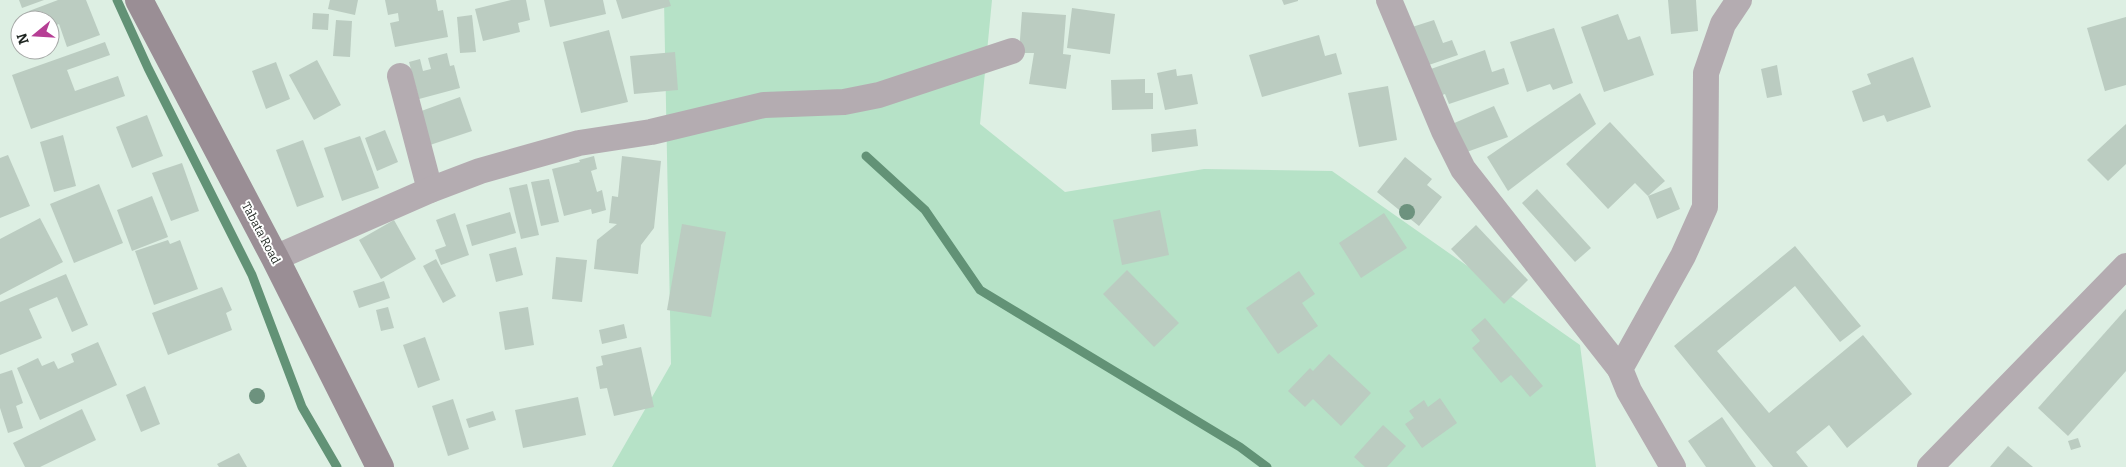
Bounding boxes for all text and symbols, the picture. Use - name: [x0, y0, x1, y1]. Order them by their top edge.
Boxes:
- north arrow: [10, 10, 60, 60]
- text: N: [13, 31, 33, 47]
- street label: Tabata Road: [239, 200, 283, 266]

